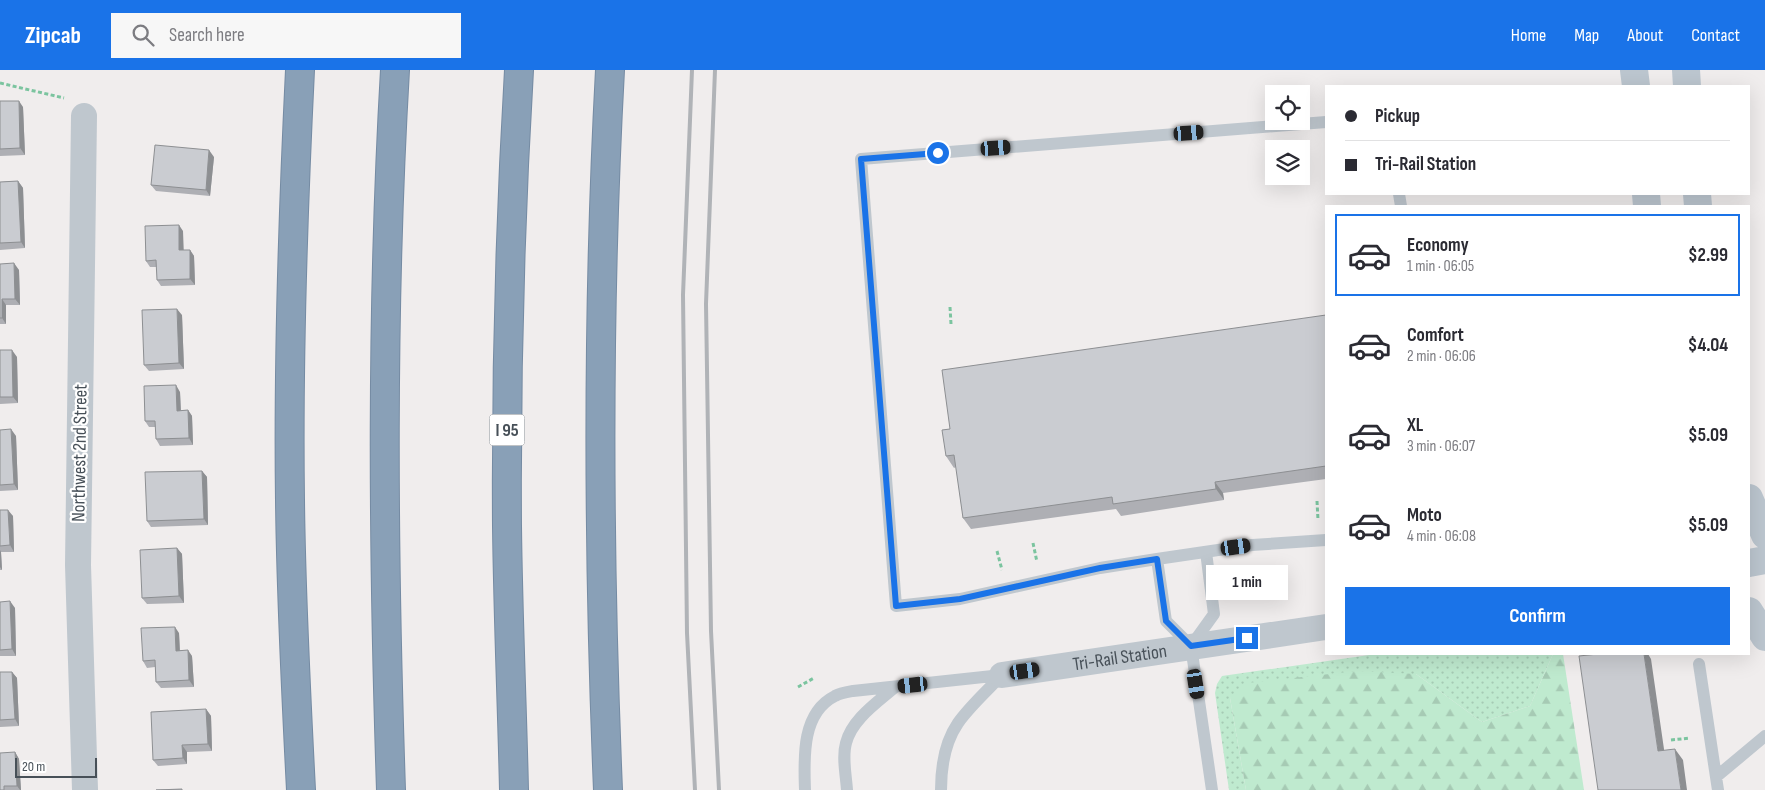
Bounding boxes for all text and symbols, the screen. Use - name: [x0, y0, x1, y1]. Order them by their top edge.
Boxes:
- search box: [111, 13, 461, 58]
- text: Zipcab: [25, 21, 81, 50]
- icon: search: [129, 21, 157, 49]
- text: Search here: [169, 24, 245, 47]
- text: Home: [1511, 25, 1546, 46]
- text: Map: [1574, 25, 1599, 46]
- text: About: [1627, 25, 1663, 46]
- text: Contact: [1691, 25, 1740, 46]
- map controls: [1265, 85, 1310, 185]
- button: locate: [1265, 85, 1310, 130]
- text: Pickup: [1375, 105, 1420, 128]
- car: [1173, 124, 1204, 142]
- car: [980, 139, 1011, 157]
- button: layers: [1265, 140, 1310, 185]
- route start: [927, 142, 949, 164]
- text: Tri-Rail Station: [1375, 153, 1476, 176]
- icon: car: [1347, 233, 1392, 278]
- text: Economy: [1407, 234, 1469, 257]
- text: $2.99: [1688, 244, 1728, 267]
- text: 1 min · 06:05: [1407, 257, 1474, 276]
- icon: car: [1347, 323, 1392, 368]
- text: Comfort: [1407, 324, 1464, 347]
- text: $4.04: [1688, 334, 1728, 357]
- text: 2 min · 06:06: [1407, 347, 1476, 366]
- street label: Northwest 2nd Street: [67, 384, 93, 522]
- icon: car: [1347, 413, 1392, 458]
- road number: I 95: [490, 414, 524, 446]
- text: XL: [1407, 414, 1423, 437]
- text: $5.09: [1688, 424, 1728, 447]
- text: 3 min · 06:07: [1407, 437, 1475, 456]
- icon: car: [1347, 503, 1392, 548]
- text: Moto: [1407, 504, 1442, 527]
- text: $5.09: [1688, 514, 1728, 537]
- text: 4 min · 06:08: [1407, 527, 1476, 546]
- car: [1220, 537, 1251, 557]
- callout: 1 min: [1206, 566, 1288, 600]
- text: 1 min: [1232, 573, 1262, 592]
- button: Confirm: [1345, 587, 1730, 645]
- route end: [1236, 627, 1258, 649]
- street label: Tri-Rail Station: [1071, 639, 1168, 676]
- car: [1009, 661, 1040, 681]
- car: [1186, 668, 1205, 700]
- car: [897, 676, 928, 694]
- scale bar: [15, 755, 98, 778]
- text: 20 m: [22, 758, 45, 775]

